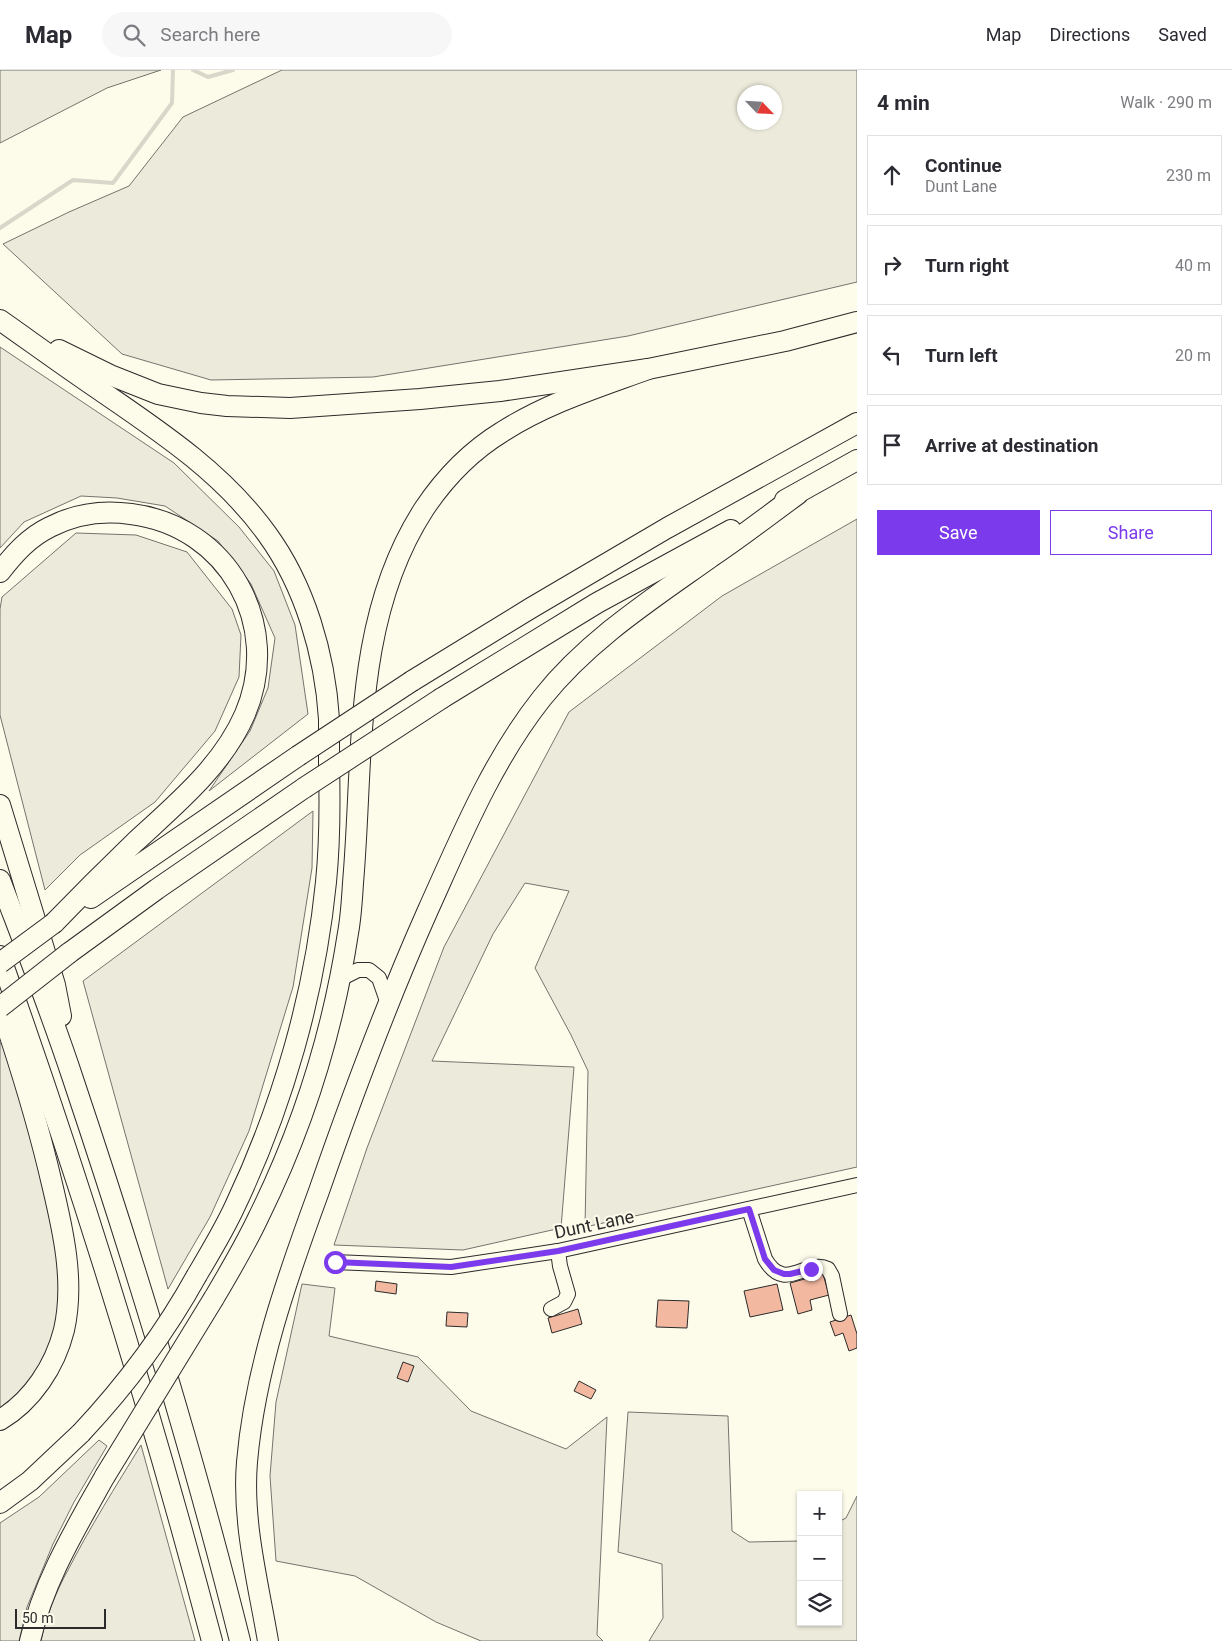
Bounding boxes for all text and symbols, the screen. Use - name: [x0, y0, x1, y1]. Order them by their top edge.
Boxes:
- search box: [102, 12, 452, 57]
- text: Map: [25, 21, 72, 49]
- icon: search: [120, 21, 148, 49]
- text: Search here: [160, 23, 260, 46]
- text: Map: [986, 24, 1021, 45]
- text: Directions: [1049, 24, 1130, 45]
- text: Saved: [1158, 24, 1207, 45]
- north arrow: [737, 85, 782, 130]
- text: 4 min: [877, 91, 930, 115]
- text: Walk · 290 m: [1120, 93, 1212, 112]
- text: Continue: [925, 154, 1002, 177]
- icon: ahead: [878, 161, 906, 189]
- text: 230 m: [1166, 166, 1211, 185]
- text: Dunt Lane: [925, 177, 997, 196]
- icon: right: [878, 251, 906, 279]
- text: Turn right: [925, 254, 1009, 277]
- text: 40 m: [1175, 256, 1211, 275]
- icon: left: [878, 341, 906, 369]
- text: Turn left: [925, 344, 998, 367]
- text: 20 m: [1175, 346, 1211, 365]
- icon: arrive: [878, 431, 906, 459]
- text: Arrive at destination: [925, 434, 1098, 457]
- button: Save: [877, 510, 1040, 555]
- button: Share: [1050, 510, 1212, 555]
- street label: Dunt Lane: [552, 1205, 636, 1243]
- route start: [324, 1251, 347, 1274]
- route end: [800, 1258, 823, 1281]
- map controls: [797, 1491, 842, 1626]
- button: +: [797, 1491, 842, 1536]
- button: −: [797, 1536, 842, 1581]
- button: layers: [797, 1581, 842, 1626]
- scale bar: [15, 1606, 106, 1629]
- text: 50 m: [22, 1610, 54, 1626]

